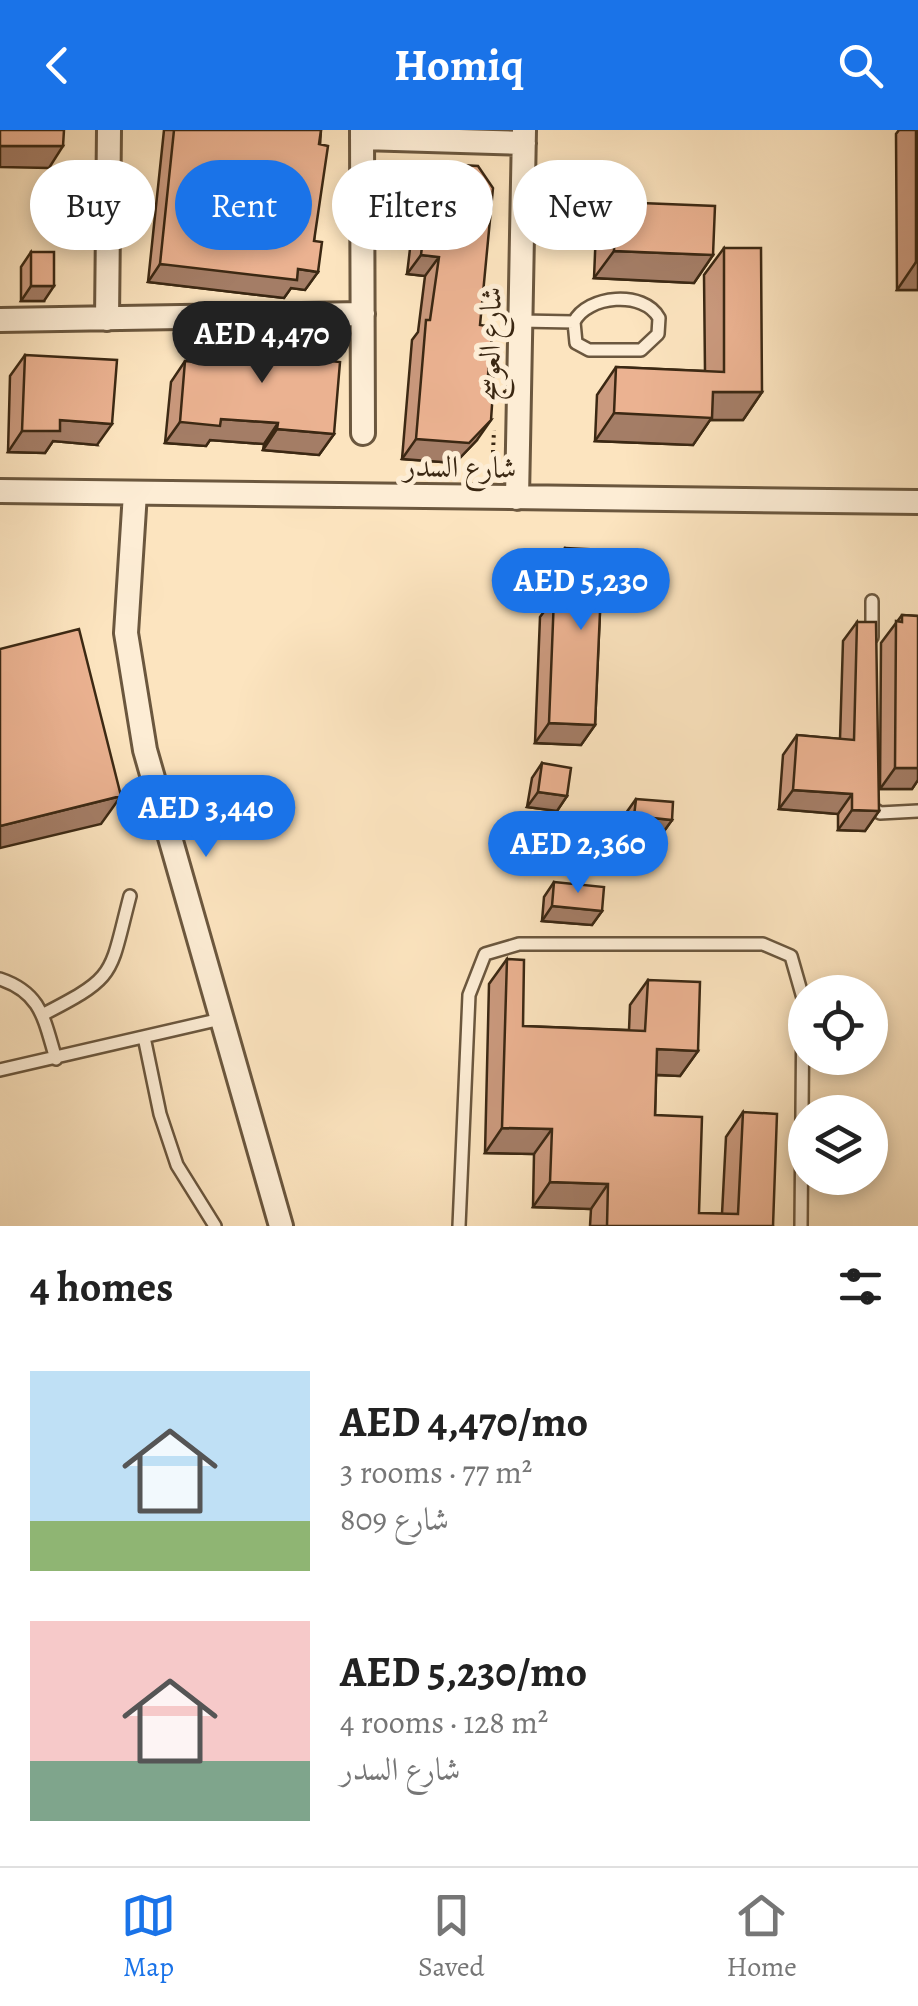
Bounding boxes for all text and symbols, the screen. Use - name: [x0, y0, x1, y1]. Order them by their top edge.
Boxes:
- text: Homiq: [394, 34, 524, 96]
- icon: back: [30, 38, 85, 93]
- icon: search: [833, 38, 888, 93]
- chip: Buy: [30, 160, 155, 250]
- chip: Rent: [175, 160, 312, 250]
- chip: Filters: [332, 160, 493, 250]
- chip: New: [513, 160, 647, 250]
- street label: شارع العوسج: [469, 286, 516, 402]
- pin: AED 4,470: [148, 301, 376, 386]
- text: AED 4,470: [194, 311, 330, 355]
- street label: شارع السدر: [400, 446, 517, 493]
- pin: AED 5,230: [467, 548, 695, 633]
- text: AED 5,230: [514, 558, 648, 602]
- pin: AED 3,440: [92, 775, 320, 860]
- text: AED 3,440: [138, 785, 274, 829]
- pin: AED 2,360: [464, 811, 692, 896]
- text: AED 2,360: [510, 821, 646, 865]
- map controls: [788, 975, 888, 1195]
- button: locate: [788, 975, 888, 1075]
- button: layers: [788, 1095, 888, 1195]
- text: 4 homes: [30, 1258, 173, 1315]
- icon: filters: [833, 1259, 888, 1314]
- text: AED 4,470/mo: [340, 1393, 588, 1450]
- icon: home: [110, 1411, 230, 1531]
- text: 3 rooms · 77 m²: [340, 1450, 532, 1494]
- text: شارع 809: [340, 1497, 449, 1541]
- text: AED 5,230/mo: [340, 1643, 587, 1700]
- icon: home: [110, 1661, 230, 1781]
- text: 4 rooms · 128 m²: [340, 1700, 548, 1744]
- text: شارع السدر: [340, 1747, 460, 1791]
- tab: Map: [121, 1888, 176, 1986]
- tab: Saved: [418, 1888, 485, 1986]
- tab: Home: [727, 1888, 797, 1986]

